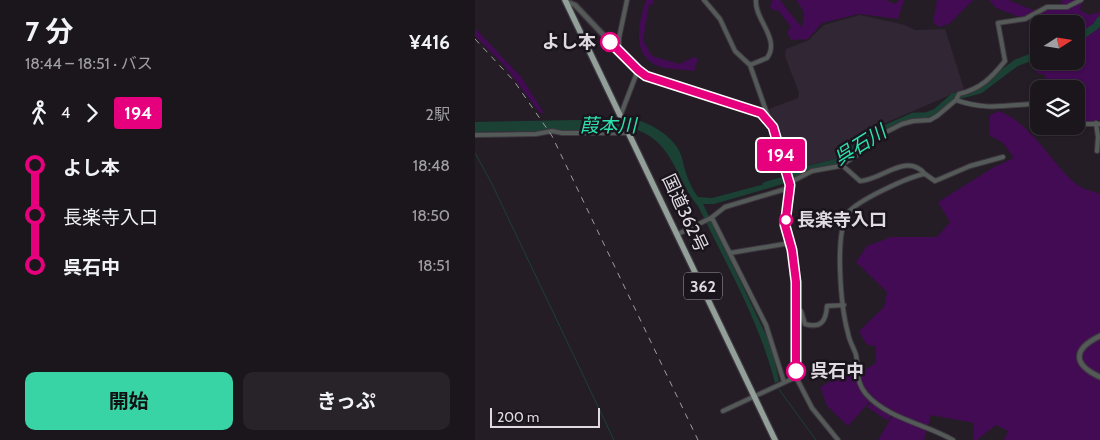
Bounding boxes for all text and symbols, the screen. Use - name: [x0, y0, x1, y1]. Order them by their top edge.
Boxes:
- text: 7 分: [25, 14, 74, 48]
- north arrow: [1030, 15, 1085, 70]
- map controls: [1030, 15, 1085, 135]
- text: ¥416: [409, 31, 450, 54]
- place label: よし本: [542, 31, 596, 53]
- marker: よし本: [600, 32, 620, 52]
- text: 18:44 – 18:51 · バス: [25, 54, 153, 73]
- button: layers: [1030, 80, 1085, 135]
- icon: walk: [25, 99, 53, 127]
- icon: forward: [78, 99, 106, 127]
- text: 194: [124, 102, 152, 124]
- text: 4: [61, 103, 70, 122]
- text: 2駅: [426, 105, 450, 124]
- water label: 葭本川: [579, 114, 638, 137]
- water label: 呉石川: [830, 119, 892, 170]
- line badge: 194: [752, 139, 810, 171]
- text: 194: [767, 144, 795, 166]
- text: よし本: [63, 156, 120, 179]
- text: 18:48: [413, 156, 450, 175]
- street label: 国道362号: [657, 171, 713, 255]
- text: 長楽寺入口: [63, 206, 158, 229]
- text: 18:50: [412, 206, 450, 225]
- place label: 長楽寺入口: [797, 209, 887, 231]
- marker: 長楽寺入口: [779, 213, 793, 227]
- text: 呉石中: [63, 256, 120, 279]
- text: 18:51: [418, 256, 450, 275]
- road number: 362: [684, 272, 722, 300]
- place label: 呉石中: [810, 360, 864, 382]
- marker: 呉石中: [786, 361, 806, 381]
- button: 開始: [25, 372, 233, 430]
- button: きっぷ: [243, 372, 450, 430]
- scale bar: [490, 405, 600, 428]
- text: 200 m: [497, 408, 539, 426]

